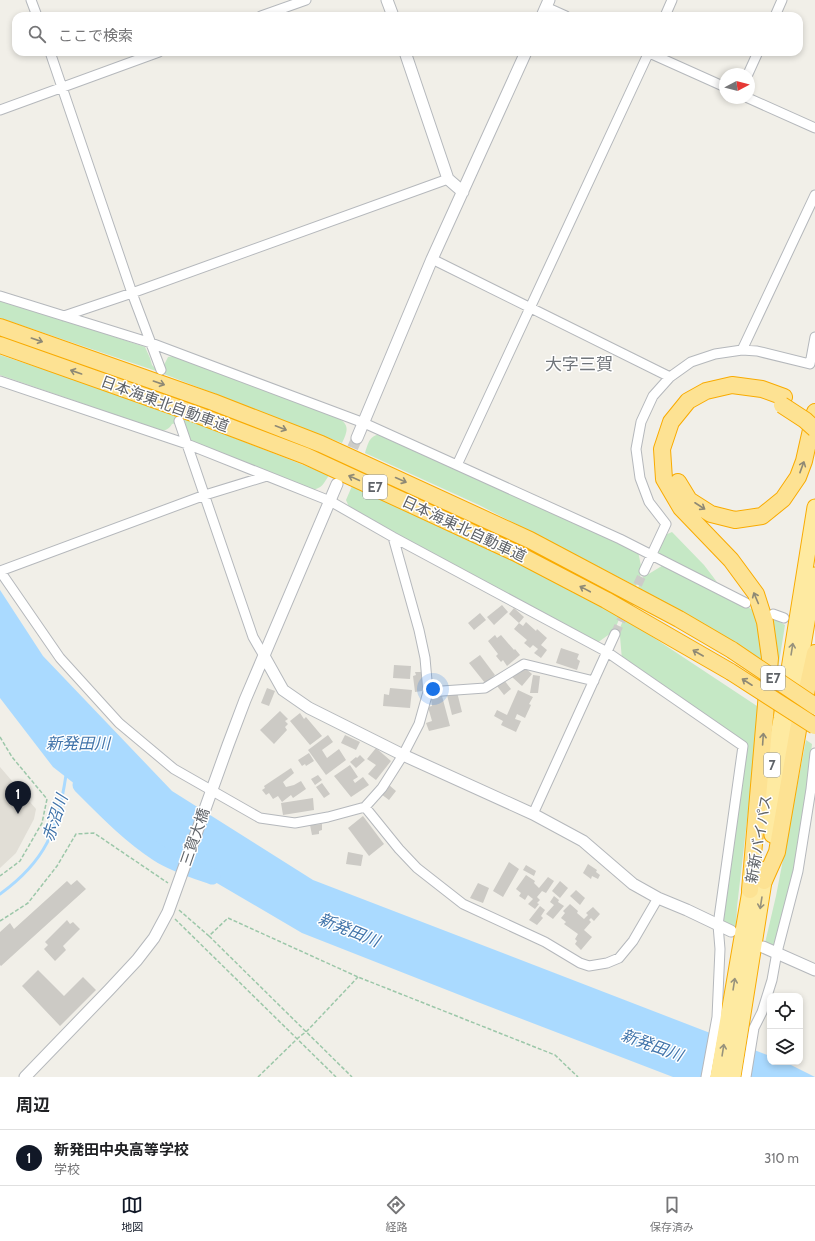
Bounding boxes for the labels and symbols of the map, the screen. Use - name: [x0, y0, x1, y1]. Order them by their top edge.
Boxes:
- north arrow: [719, 68, 755, 104]
- one-way arrow: [30, 337, 43, 344]
- district label: 大字三賀: [545, 354, 613, 374]
- one-way arrow: [69, 368, 82, 375]
- street label: 日本海東北自動車道: [98, 372, 232, 436]
- one-way arrow: [153, 380, 166, 387]
- one-way arrow: [275, 425, 287, 433]
- one-way arrow: [798, 461, 806, 473]
- one-way arrow: [348, 474, 360, 481]
- road number: E7: [363, 475, 387, 499]
- one-way arrow: [394, 476, 406, 484]
- street label: 日本海東北自動車道: [399, 492, 529, 566]
- one-way arrow: [694, 502, 705, 511]
- one-way arrow: [579, 584, 591, 592]
- one-way arrow: [752, 592, 759, 604]
- one-way arrow: [788, 643, 796, 656]
- one-way arrow: [692, 648, 704, 656]
- road number: E7: [761, 666, 785, 690]
- one-way arrow: [741, 678, 753, 686]
- your location: [423, 679, 443, 699]
- one-way arrow: [760, 733, 767, 746]
- water label: 新発田川: [46, 734, 112, 753]
- road number: 7: [764, 753, 780, 777]
- pin: 1: [5, 781, 31, 814]
- water label: 赤沼川: [39, 790, 72, 844]
- street label: 新新バイパス: [742, 793, 776, 885]
- street label: 三賀大橋: [177, 806, 213, 868]
- one-way arrow: [757, 897, 765, 910]
- water label: 新発田川: [316, 909, 384, 952]
- one-way arrow: [730, 978, 738, 991]
- water label: 新発田川: [619, 1025, 687, 1066]
- one-way arrow: [719, 1044, 727, 1057]

